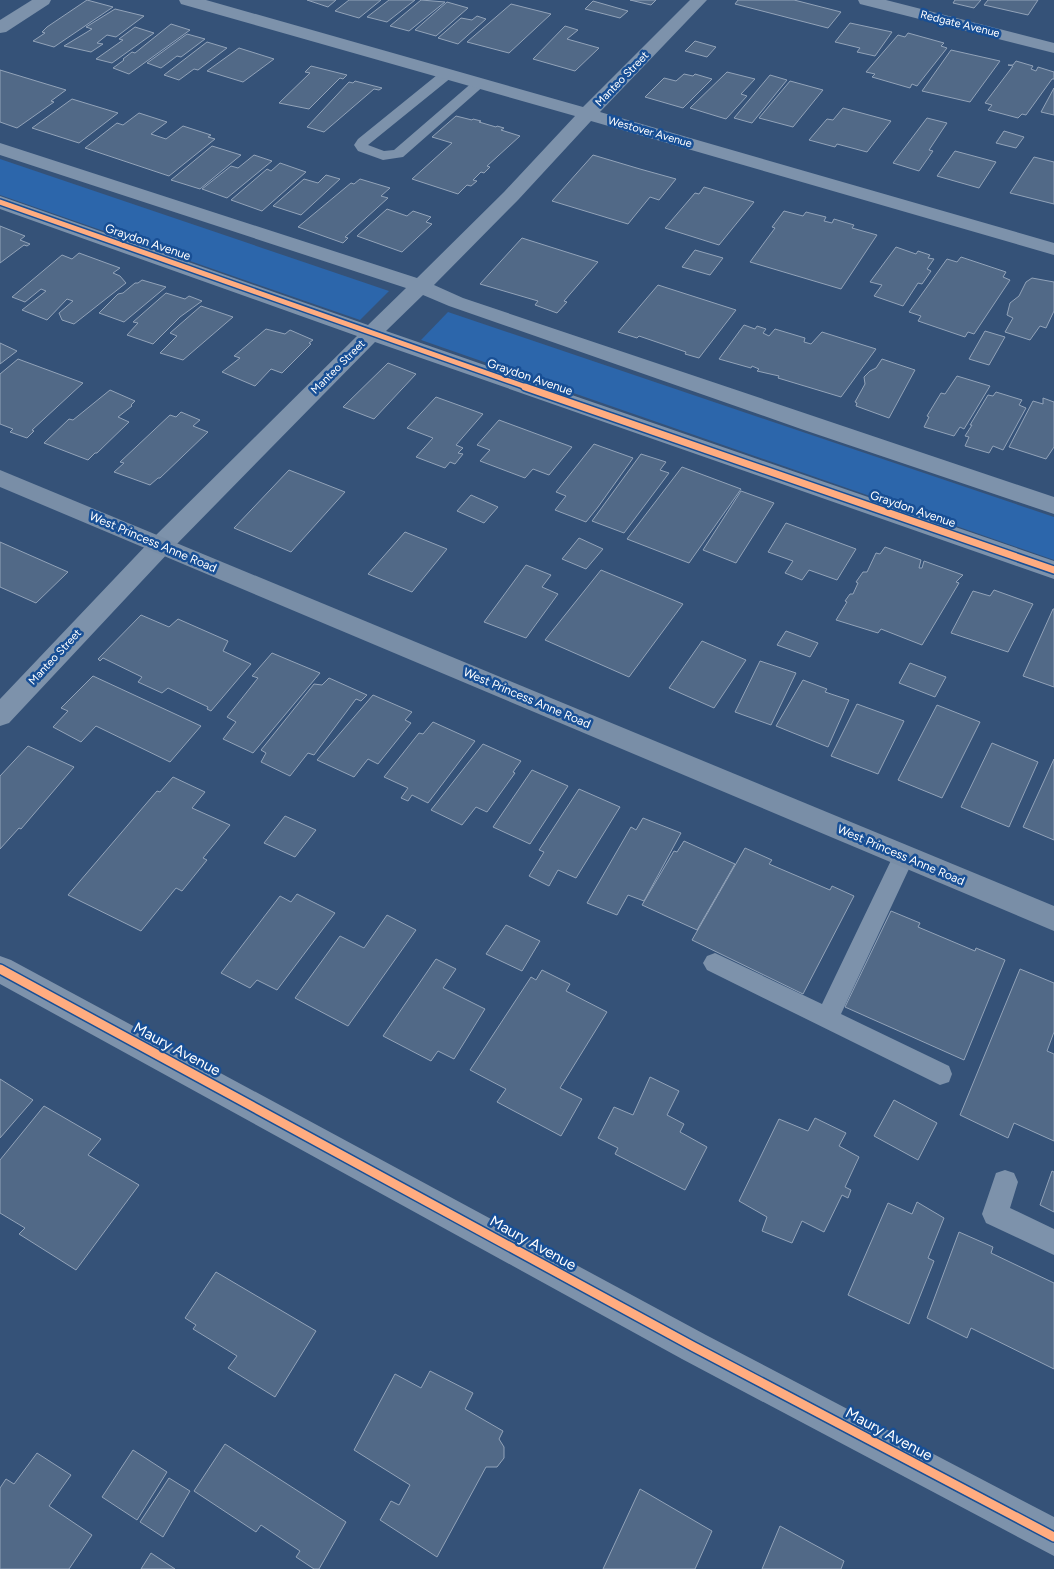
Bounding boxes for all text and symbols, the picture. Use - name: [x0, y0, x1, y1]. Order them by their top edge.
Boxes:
- street label: Redgate Avenue: [919, 8, 1001, 40]
- street label: Manteo Street: [593, 49, 651, 109]
- street label: Westover Avenue: [606, 114, 694, 150]
- street label: Graydon Avenue: [103, 221, 193, 263]
- street label: Manteo Street: [308, 337, 368, 397]
- street label: Graydon Avenue: [485, 356, 575, 398]
- street label: Graydon Avenue: [868, 488, 958, 530]
- street label: West Princess Anne Road: [87, 509, 219, 575]
- street label: Manteo Street: [26, 627, 84, 687]
- street label: West Princess Anne Road: [461, 665, 593, 731]
- street label: West Princess Anne Road: [835, 822, 967, 888]
- street label: Maury Avenue: [130, 1018, 224, 1080]
- street label: Maury Avenue: [487, 1212, 579, 1274]
- street label: Maury Avenue: [842, 1403, 936, 1465]

